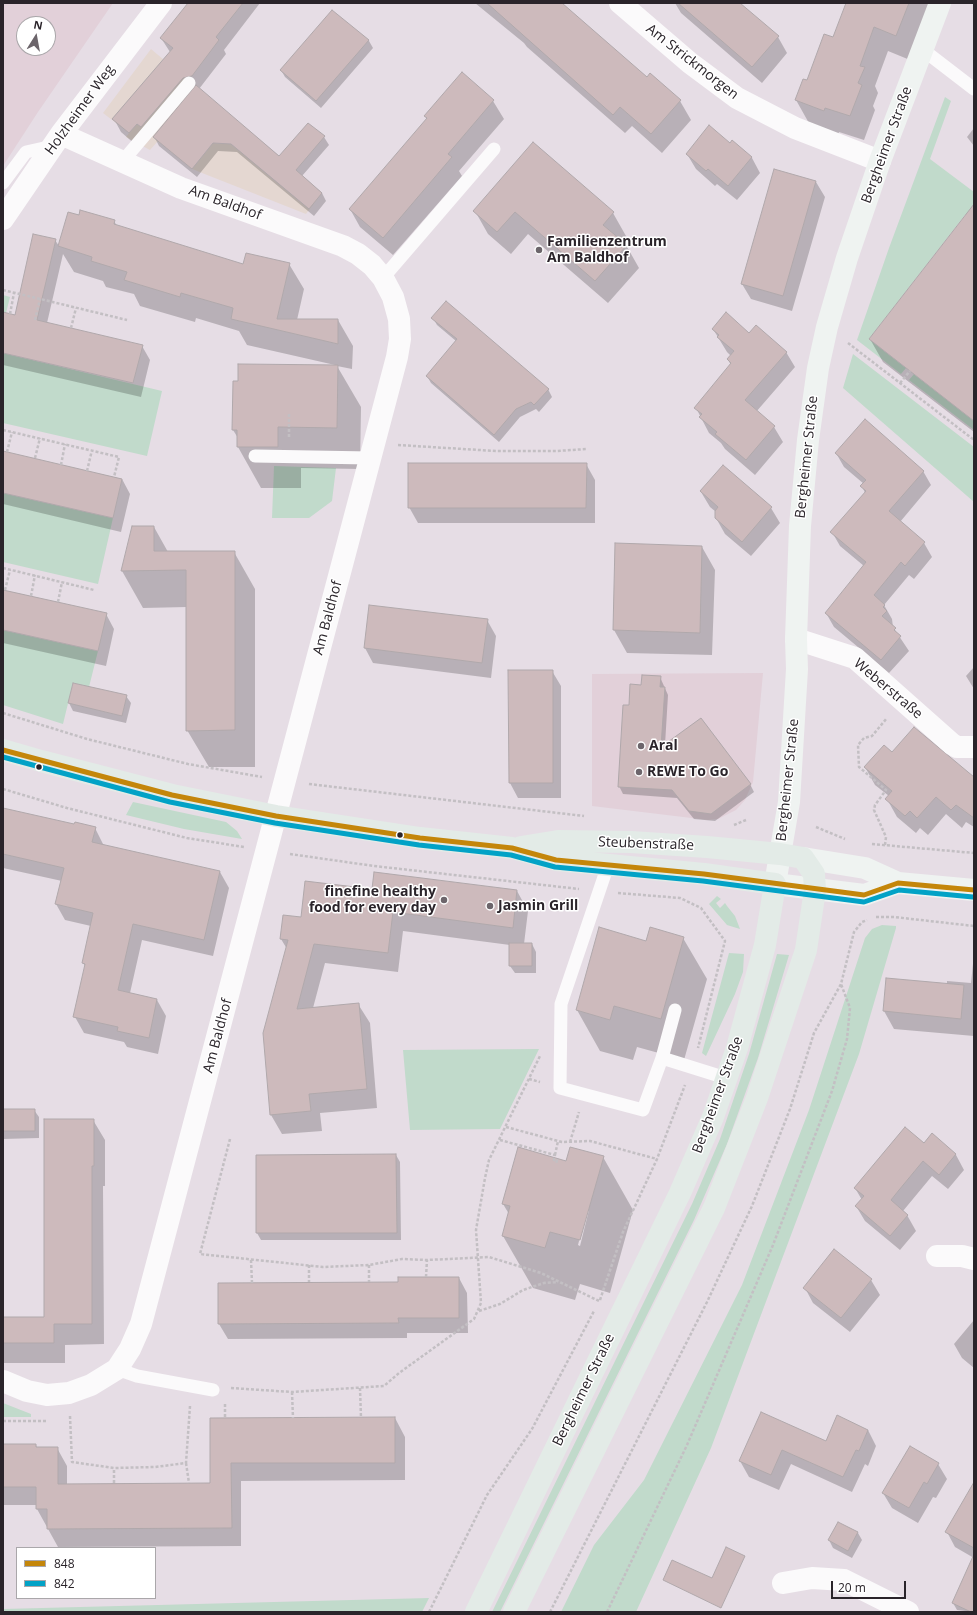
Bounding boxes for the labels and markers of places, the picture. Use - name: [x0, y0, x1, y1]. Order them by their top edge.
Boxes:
- place label: Familienzentrum Am Baldhof: [547, 234, 667, 266]
- marker: Familienzentrum Am Baldhof: [534, 245, 544, 255]
- place label: Aral: [649, 738, 678, 754]
- marker: Aral: [636, 741, 646, 751]
- unlabelled marker: [34, 762, 44, 772]
- place label: REWE To Go: [647, 764, 728, 780]
- marker: REWE To Go: [634, 767, 644, 777]
- unlabelled marker: [395, 830, 405, 840]
- place label: finefine healthy food for every day: [309, 884, 436, 916]
- marker: finefine healthy food for every day: [439, 895, 449, 905]
- place label: Jasmin Grill: [498, 898, 578, 914]
- marker: Jasmin Grill: [485, 901, 495, 911]

